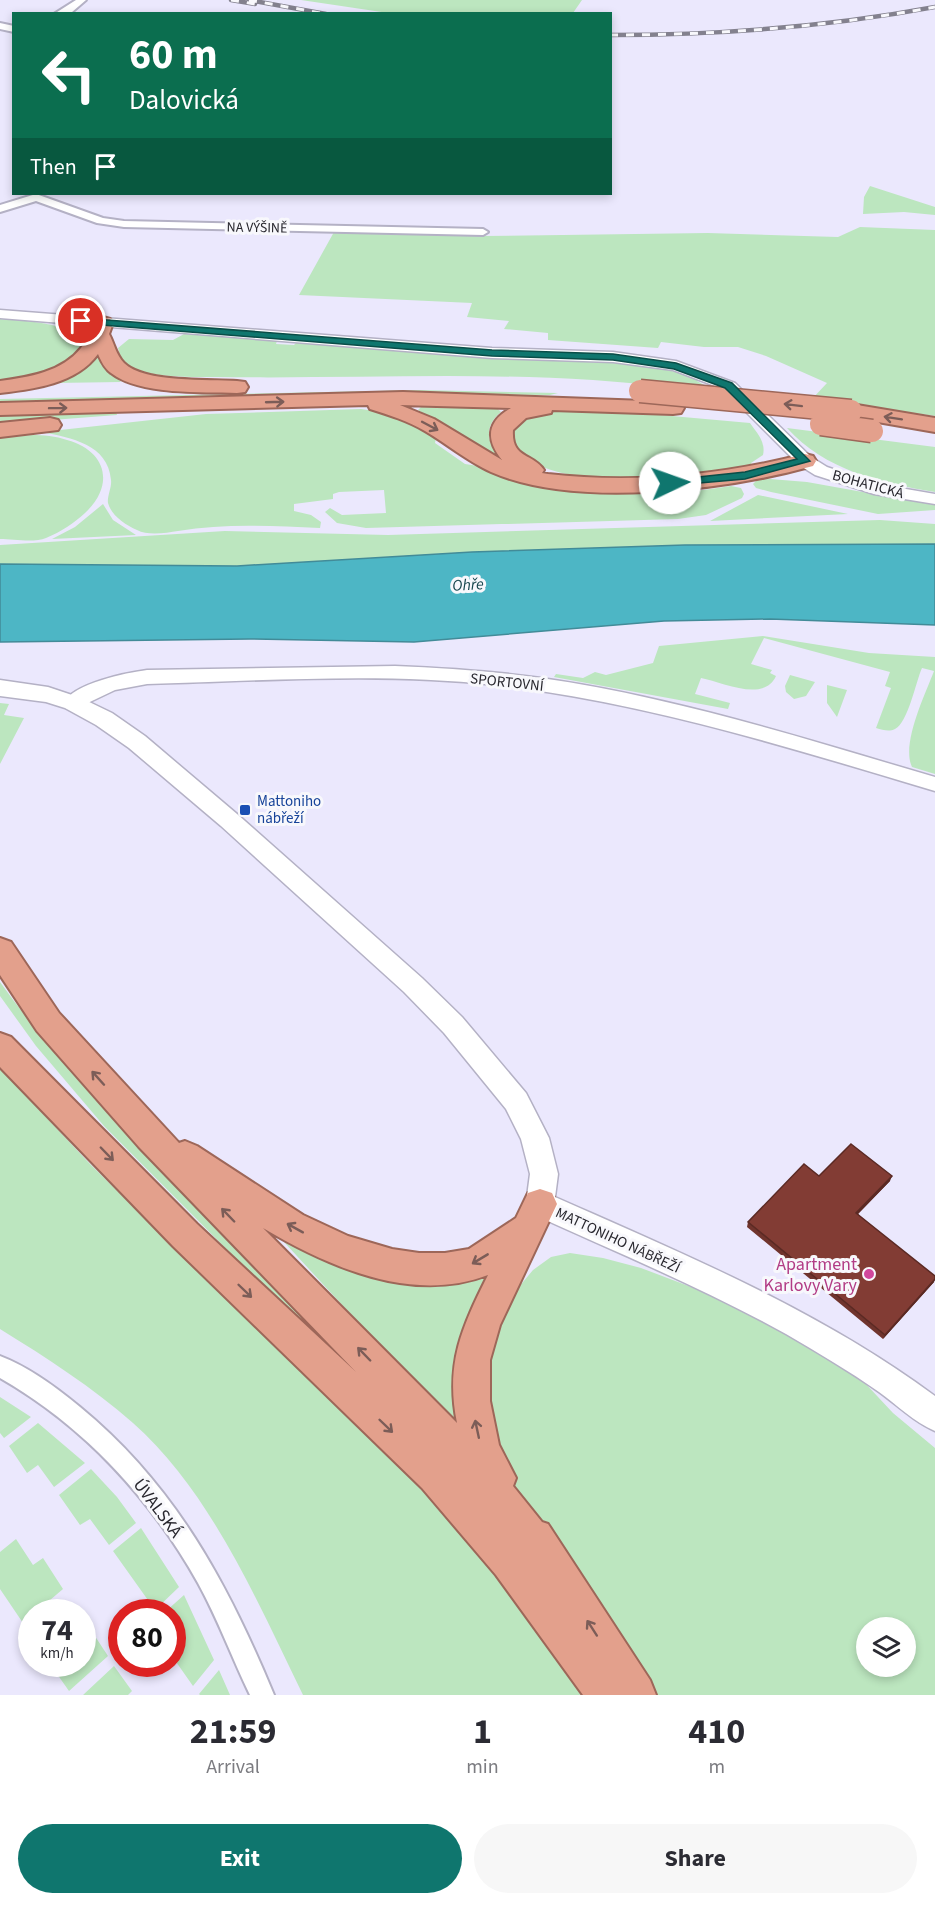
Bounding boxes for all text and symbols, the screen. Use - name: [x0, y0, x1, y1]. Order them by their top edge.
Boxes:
- text: 60 m: [129, 25, 218, 85]
- icon: left: [30, 36, 108, 114]
- text: Dalovická: [129, 81, 239, 120]
- icon: arrive: [89, 150, 122, 183]
- text: Then: [30, 151, 77, 183]
- street label: NA VÝŠINĚ: [226, 217, 288, 239]
- pin: [55, 295, 106, 346]
- icon: arrive: [64, 304, 97, 337]
- one-way arrow: [264, 397, 284, 408]
- one-way arrow: [783, 399, 803, 410]
- one-way arrow: [48, 402, 68, 414]
- one-way arrow: [883, 413, 903, 424]
- one-way arrow: [421, 420, 438, 432]
- position arrow: [638, 451, 702, 515]
- street label: BOHATICKÁ: [830, 465, 907, 504]
- water label: Ohře: [452, 573, 485, 597]
- street label: SPORTOVNÍ: [469, 668, 546, 697]
- place label: Mattoniho nábřeží: [257, 791, 321, 829]
- marker: Mattoniho nábřeží: [238, 803, 252, 817]
- one-way arrow: [91, 1071, 105, 1086]
- one-way arrow: [99, 1146, 114, 1161]
- street label: MATTONIHO NÁBŘEŽÍ: [552, 1202, 685, 1279]
- one-way arrow: [220, 1207, 235, 1222]
- one-way arrow: [287, 1222, 305, 1233]
- place label: Apartment Karlovy Vary: [764, 1252, 858, 1298]
- one-way arrow: [472, 1254, 489, 1266]
- marker: Apartment Karlovy Vary: [862, 1267, 876, 1281]
- one-way arrow: [237, 1284, 252, 1299]
- one-way arrow: [357, 1347, 371, 1362]
- one-way arrow: [378, 1419, 393, 1433]
- one-way arrow: [471, 1420, 482, 1439]
- street label: ÚVALSKÁ: [127, 1473, 188, 1543]
- speed limit sign: 80: [108, 1599, 186, 1677]
- text: 74: [41, 1609, 73, 1652]
- map controls: [856, 1617, 916, 1677]
- button: layers: [856, 1617, 916, 1677]
- one-way arrow: [586, 1620, 598, 1637]
- text: km/h: [40, 1643, 74, 1664]
- text: 21:59: [190, 1706, 277, 1757]
- text: 1: [473, 1706, 492, 1757]
- text: 410: [688, 1706, 745, 1757]
- text: Arrival: [206, 1753, 260, 1781]
- text: min: [466, 1753, 499, 1781]
- text: m: [708, 1753, 725, 1781]
- button: Exit: [18, 1824, 462, 1893]
- button: Share: [474, 1824, 917, 1893]

